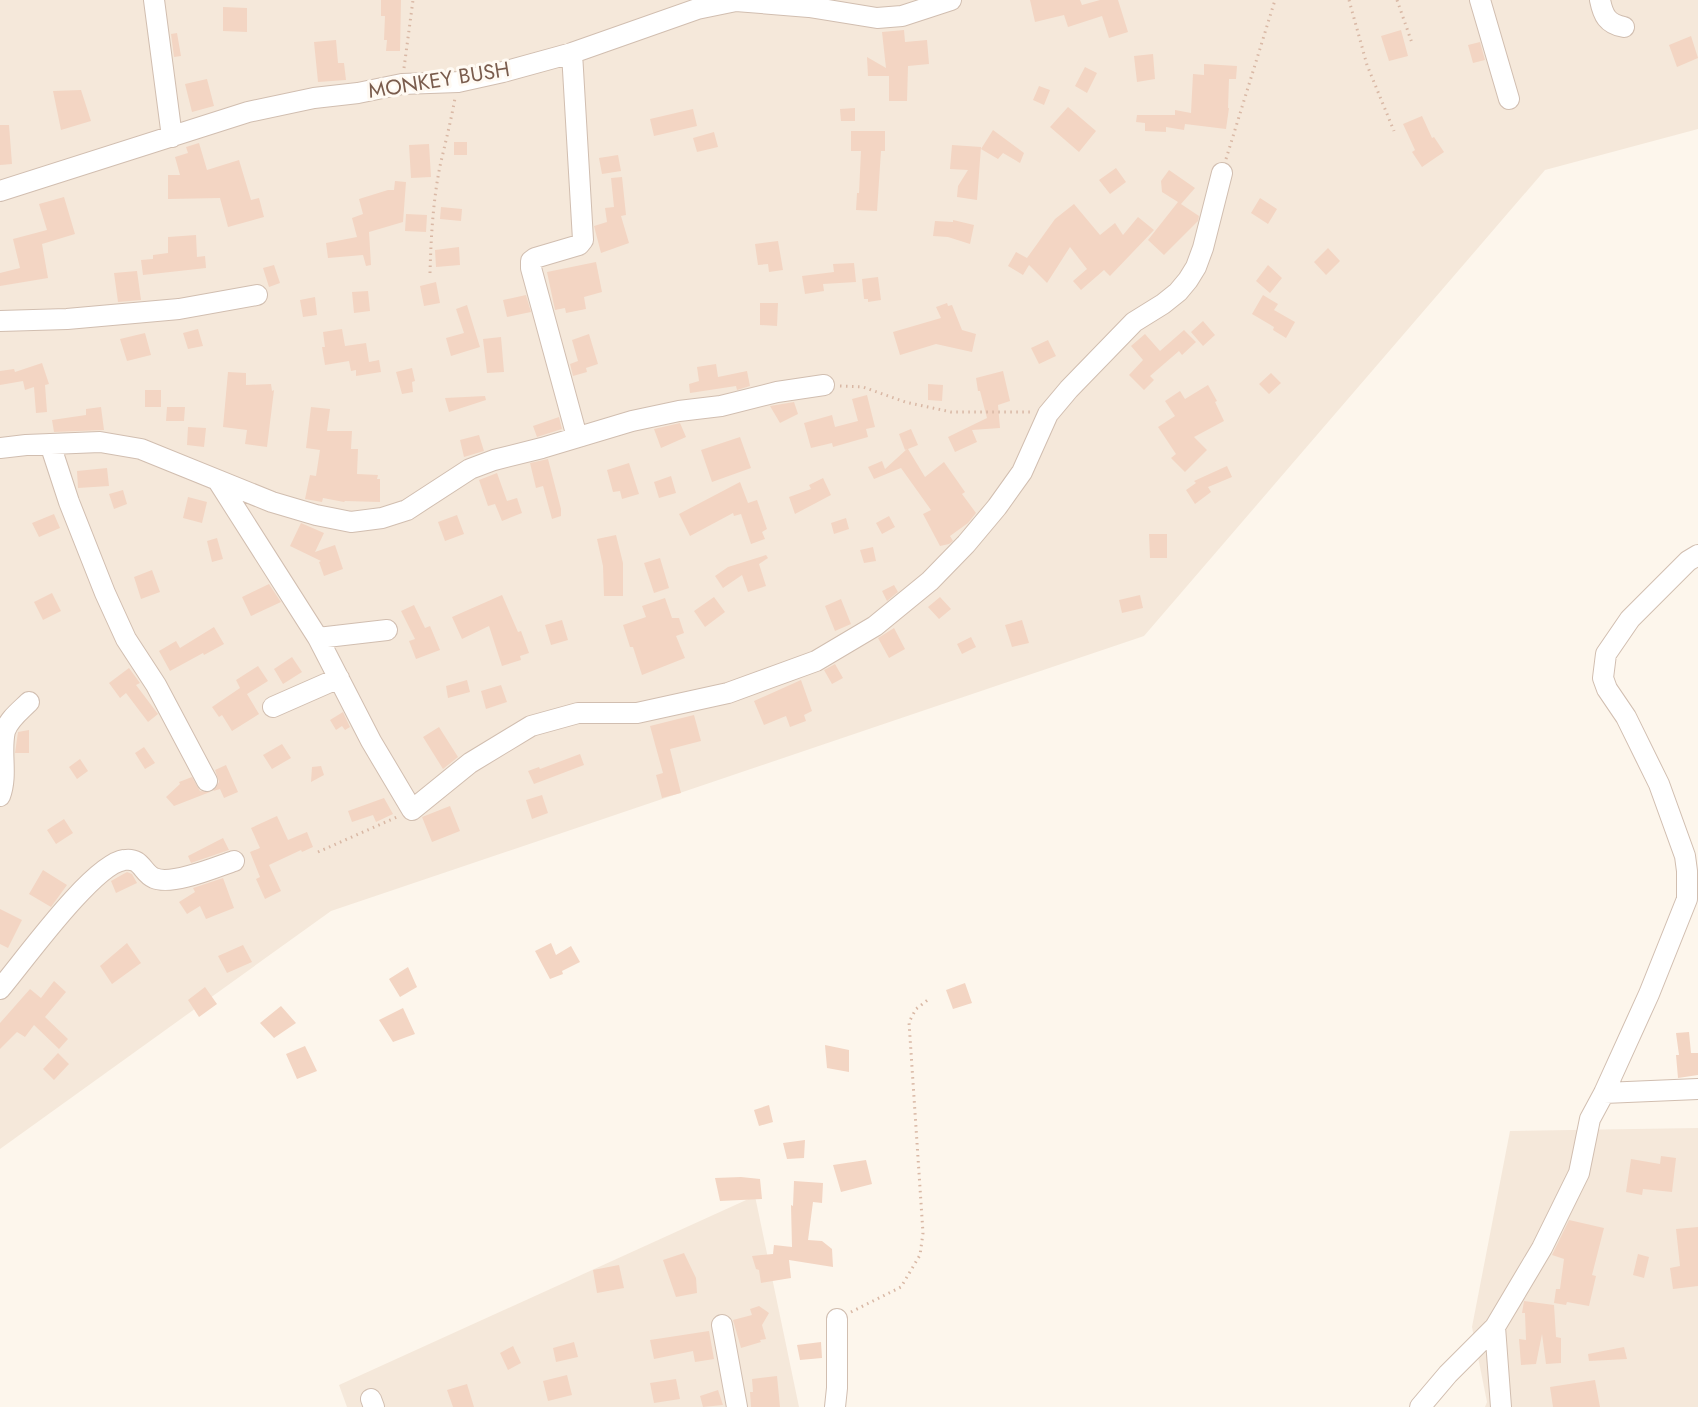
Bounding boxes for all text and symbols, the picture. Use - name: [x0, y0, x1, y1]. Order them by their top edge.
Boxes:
- street label: MONKEY BUSH: [366, 54, 512, 106]

